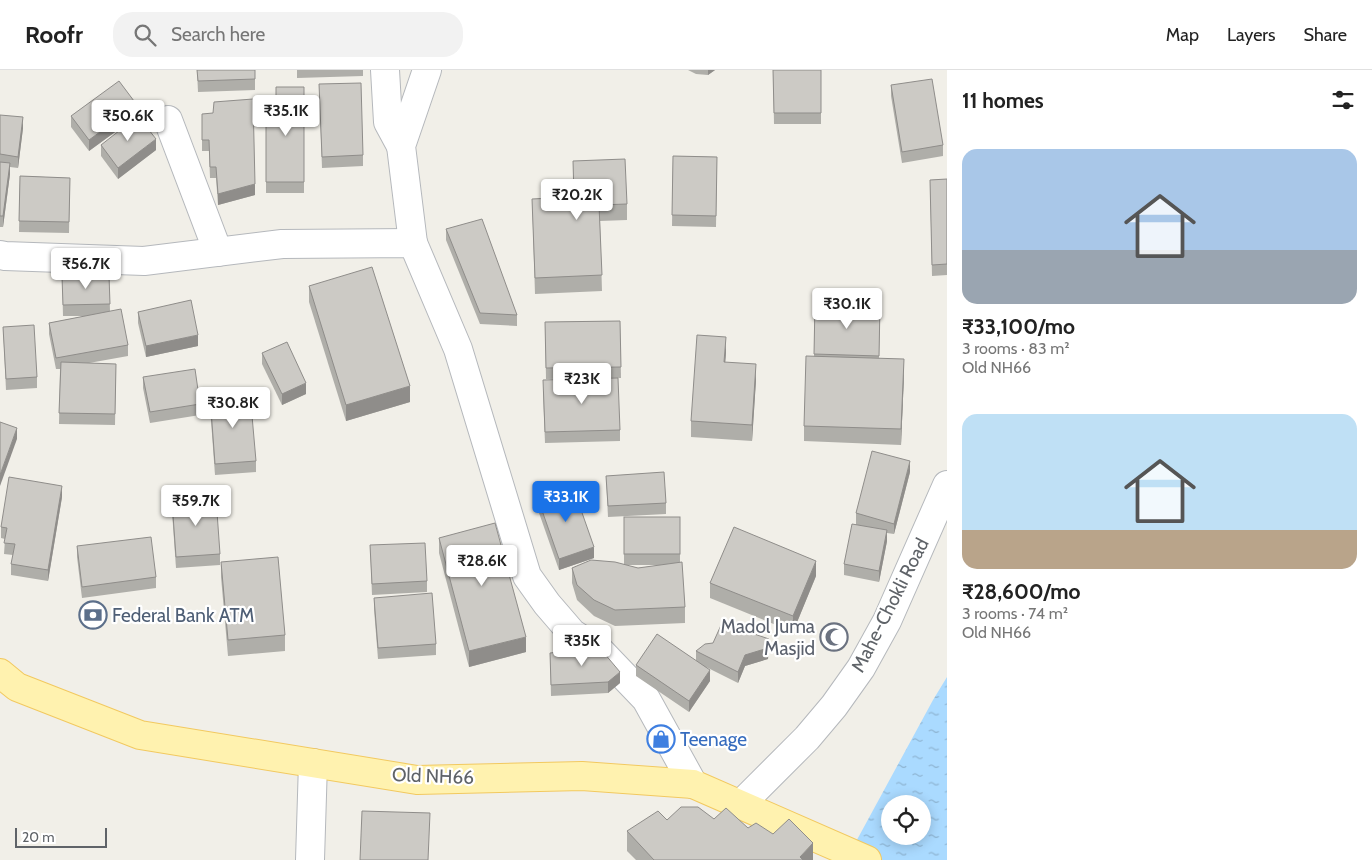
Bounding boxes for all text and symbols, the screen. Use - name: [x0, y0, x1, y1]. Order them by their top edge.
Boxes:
- search box: [113, 12, 463, 57]
- text: Roofr: [25, 20, 83, 49]
- icon: search: [131, 21, 159, 49]
- text: Search here: [171, 23, 265, 46]
- text: Map: [1166, 24, 1199, 46]
- text: Layers: [1227, 24, 1276, 46]
- text: Share: [1304, 24, 1347, 46]
- icon: filters: [1329, 86, 1357, 114]
- text: 11 homes: [962, 88, 1044, 113]
- pin: ₹35.1K: [245, 94, 327, 137]
- pin: ₹50.6K: [87, 100, 169, 142]
- text: ₹35.1K: [263, 101, 309, 120]
- text: ₹50.6K: [102, 106, 154, 125]
- pin: ₹20.2K: [536, 178, 618, 221]
- icon: home: [1115, 181, 1205, 271]
- text: ₹20.2K: [552, 185, 602, 204]
- pin: ₹56.7K: [45, 248, 127, 290]
- text: ₹56.7K: [62, 254, 110, 273]
- pin: ₹30.1K: [806, 288, 888, 330]
- text: ₹30.1K: [823, 294, 871, 313]
- text: ₹33,100/mo: [962, 314, 1075, 339]
- text: 3 rooms · 83 m²: [962, 339, 1070, 358]
- text: Old NH66: [962, 358, 1031, 377]
- pin: ₹23K: [552, 362, 612, 405]
- text: ₹23K: [564, 369, 600, 388]
- pin: ₹30.8K: [192, 386, 274, 429]
- text: ₹30.8K: [207, 393, 259, 412]
- icon: home: [1115, 446, 1205, 536]
- pin: ₹33.1K: [525, 480, 607, 523]
- pin: ₹59.7K: [155, 484, 237, 527]
- text: ₹33.1K: [543, 487, 589, 506]
- text: ₹59.7K: [172, 491, 220, 510]
- street label: Mahe-Chokli Road: [846, 534, 934, 676]
- pin: ₹28.6K: [441, 544, 523, 587]
- text: ₹28.6K: [457, 551, 507, 570]
- text: ₹28,600/mo: [962, 579, 1081, 604]
- bank icon: Federal Bank ATM: [78, 600, 108, 630]
- place label: Federal Bank ATM: [112, 604, 254, 627]
- text: 3 rooms · 74 m²: [962, 604, 1068, 623]
- place label: Madol Juma Masjid: [720, 615, 815, 660]
- mosque icon: Madol Juma Masjid: [819, 622, 849, 652]
- text: Old NH66: [962, 623, 1031, 642]
- pin: ₹35K: [552, 624, 612, 667]
- text: ₹35K: [564, 631, 600, 650]
- shop icon: Teenage: [646, 724, 676, 754]
- place label: Teenage: [680, 728, 747, 751]
- street label: Old NH66: [392, 763, 474, 789]
- map controls: [881, 795, 931, 845]
- button: locate: [881, 795, 931, 845]
- scale bar: [15, 825, 108, 848]
- text: 20 m: [22, 828, 55, 846]

